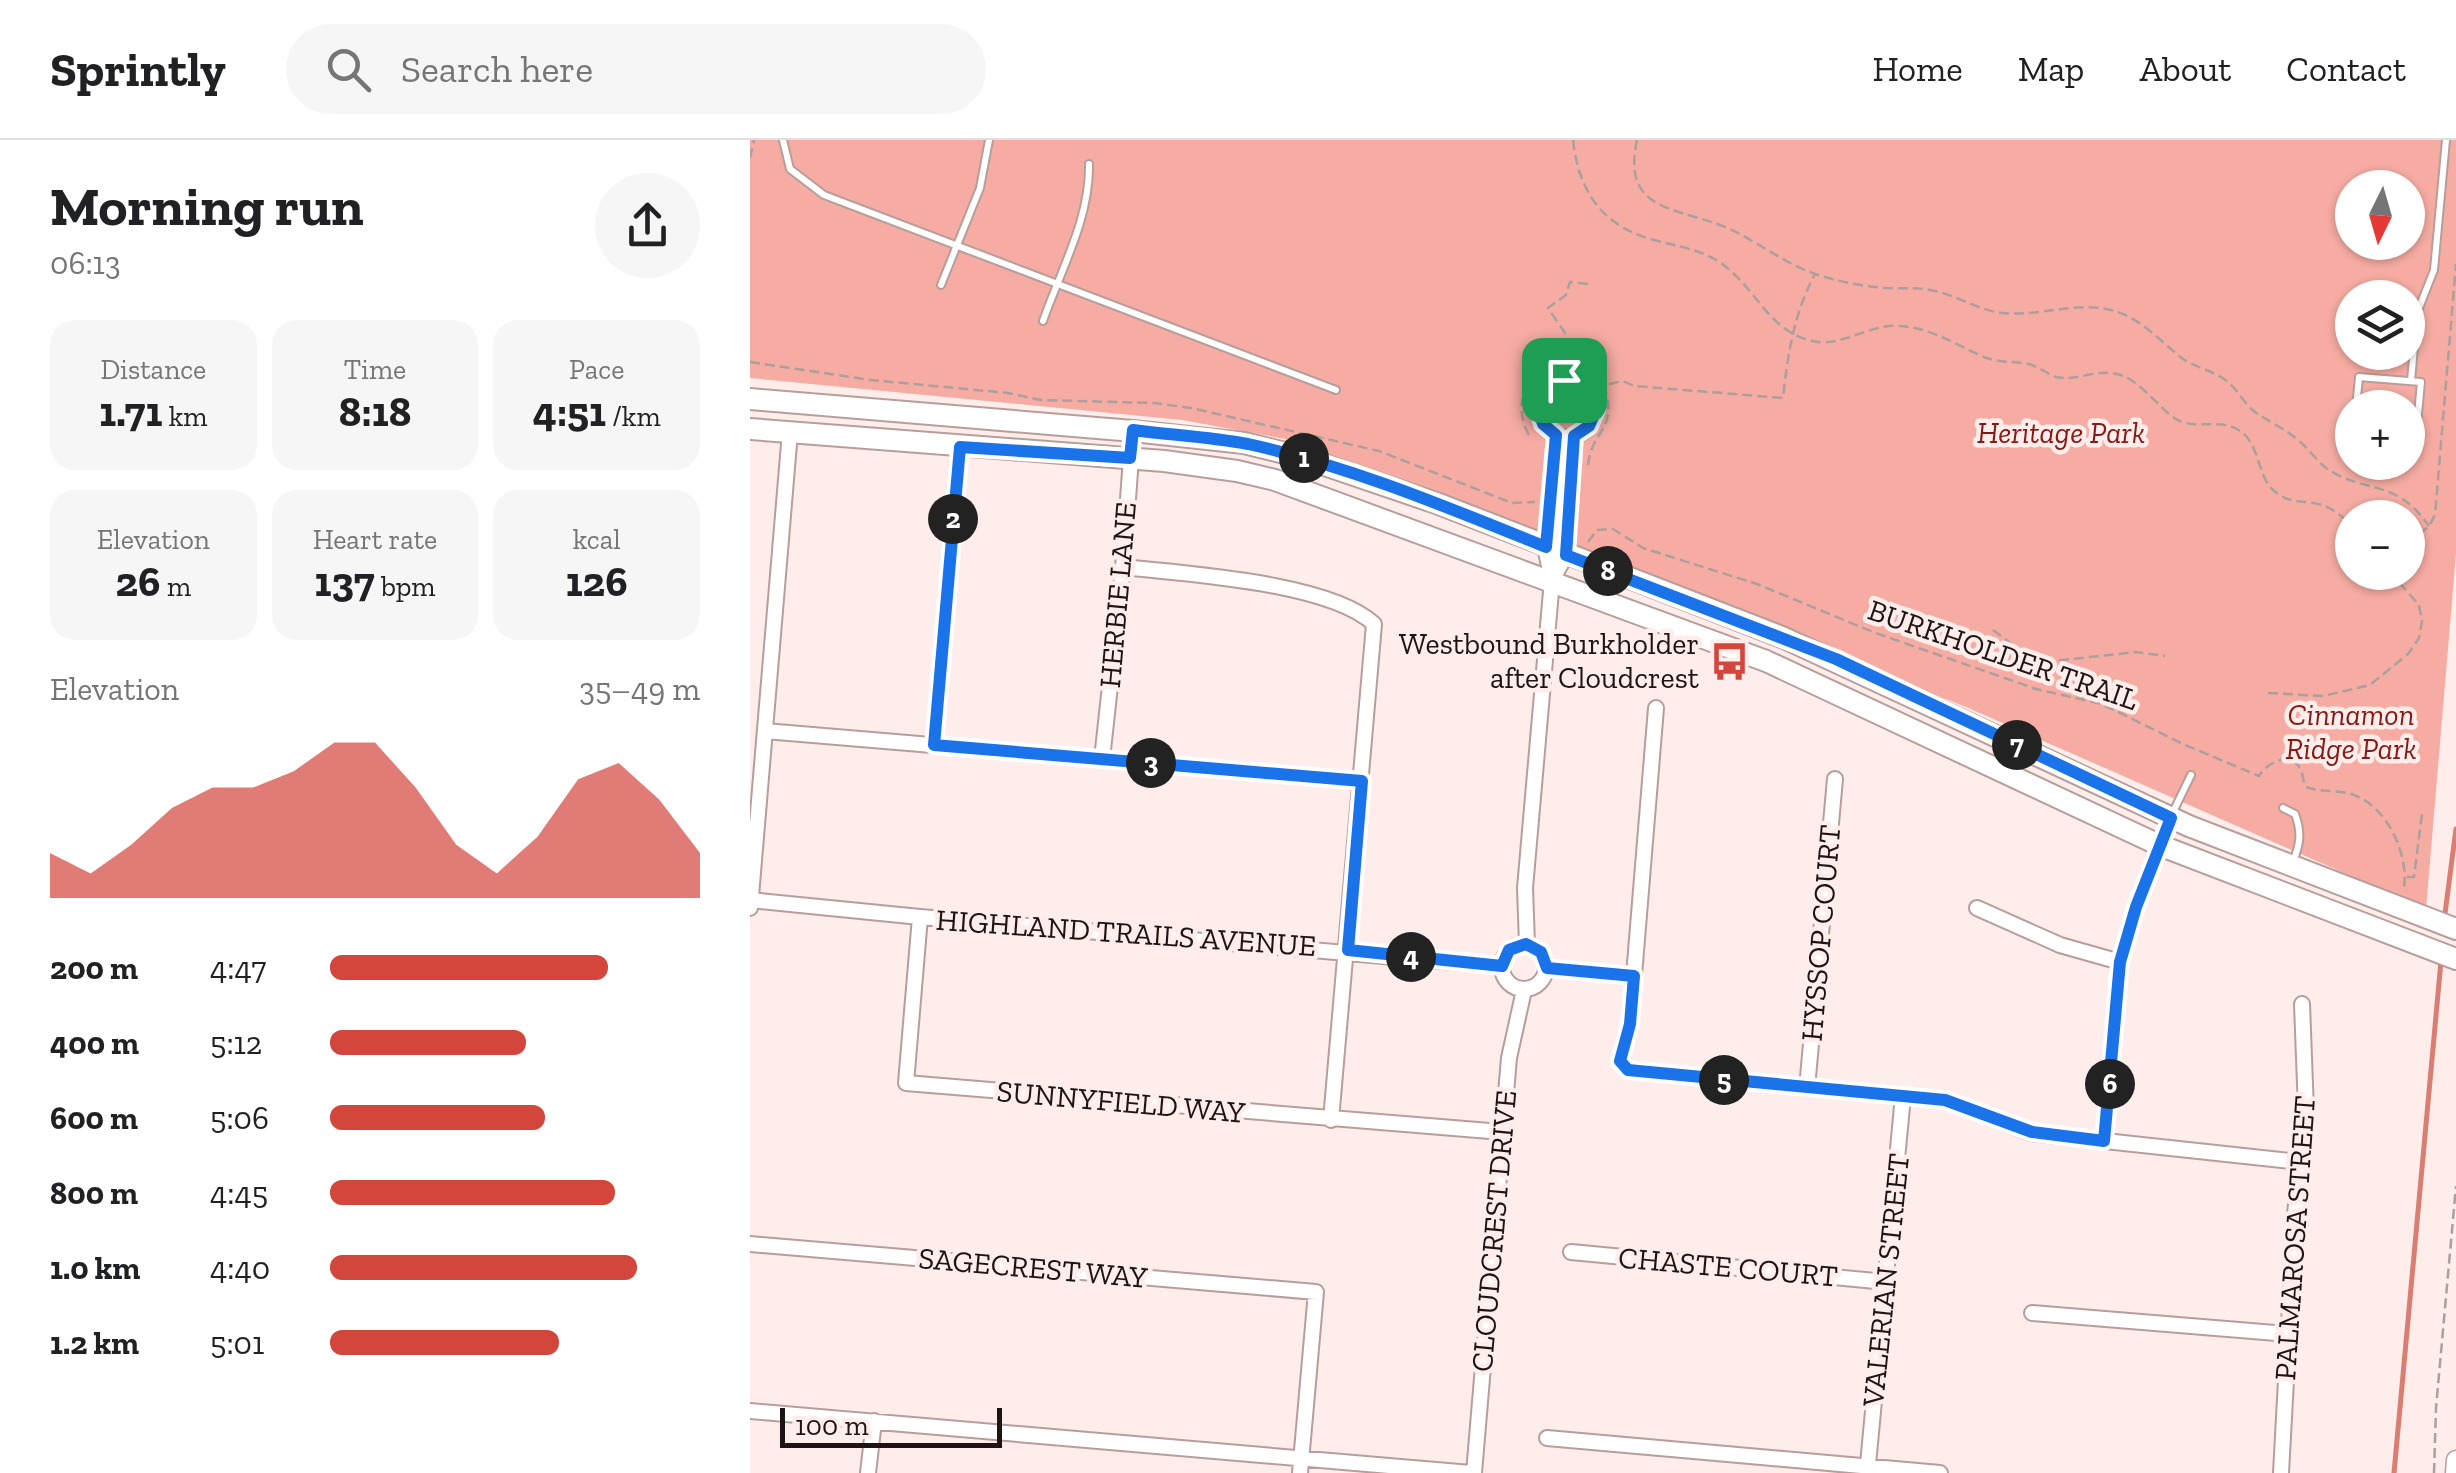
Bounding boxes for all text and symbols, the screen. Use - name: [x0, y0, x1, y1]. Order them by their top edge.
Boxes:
- search box: [286, 24, 986, 114]
- text: Sprintly: [50, 41, 226, 98]
- icon: search: [321, 42, 376, 97]
- text: Search here: [401, 46, 593, 92]
- text: Home: [1872, 48, 1963, 90]
- text: Map: [2018, 48, 2084, 90]
- text: About: [2139, 48, 2231, 90]
- text: Contact: [2286, 48, 2406, 90]
- north arrow: [2335, 170, 2425, 260]
- map controls: [2335, 170, 2425, 590]
- text: Morning run: [50, 173, 364, 239]
- button: share: [595, 173, 700, 278]
- text: 06:13: [50, 244, 121, 282]
- button: layers: [2335, 280, 2425, 370]
- pin: [1522, 338, 1607, 423]
- text: Distance: [100, 353, 206, 386]
- text: Time: [344, 353, 406, 386]
- text: Pace: [569, 353, 624, 386]
- icon: arrive: [1537, 353, 1592, 408]
- text: 1.71: [99, 386, 162, 437]
- text: 8:18: [339, 386, 411, 437]
- text: 4:51: [533, 386, 606, 437]
- button: +: [2335, 390, 2425, 480]
- text: km: [162, 400, 207, 433]
- text: /km: [606, 400, 661, 433]
- park label: Heritage Park: [1977, 415, 2145, 451]
- pin: 1: [1279, 433, 1329, 483]
- text: 1: [1298, 441, 1310, 474]
- pin: 2: [928, 494, 978, 544]
- street label: HERBIE LANE: [1092, 500, 1144, 690]
- button: −: [2335, 500, 2425, 590]
- text: 2: [945, 502, 961, 535]
- text: Elevation: [97, 523, 210, 556]
- text: Heart rate: [313, 523, 437, 556]
- text: kcal: [573, 523, 621, 556]
- pin: 8: [1583, 546, 1633, 596]
- text: 8: [1600, 554, 1616, 587]
- text: 26: [116, 556, 161, 607]
- text: 137: [314, 556, 375, 607]
- text: 126: [566, 556, 628, 607]
- text: m: [161, 570, 191, 603]
- text: bpm: [375, 570, 436, 603]
- street label: BURKHOLDER TRAIL: [1863, 592, 2143, 718]
- place label: Westbound Burkholder after Cloudcrest: [1399, 626, 1699, 696]
- bus stop icon: Westbound Burkholder after Cloudcrest: [1708, 640, 1750, 682]
- text: Elevation: [50, 670, 179, 708]
- text: 35–49 m: [579, 670, 700, 708]
- park label: Cinnamon Ridge Park: [2285, 697, 2417, 767]
- pin: 7: [1992, 720, 2042, 770]
- text: 7: [2010, 728, 2024, 761]
- pin: 3: [1126, 738, 1176, 788]
- text: 3: [1144, 746, 1158, 779]
- street label: HYSSOP COURT: [1794, 823, 1848, 1043]
- street label: HIGHLAND TRAILS AVENUE: [935, 902, 1317, 964]
- pin: 4: [1386, 932, 1436, 982]
- text: 4: [1403, 940, 1419, 973]
- text: 200 m: [50, 949, 138, 987]
- text: 4:47: [210, 949, 266, 987]
- text: 400 m: [50, 1024, 139, 1062]
- text: 5:12: [210, 1024, 262, 1062]
- pin: 5: [1699, 1055, 1749, 1105]
- pin: 6: [2085, 1059, 2135, 1109]
- text: 5: [1717, 1063, 1731, 1096]
- text: 6: [2102, 1067, 2118, 1100]
- street label: SUNNYFIELD WAY: [995, 1073, 1247, 1131]
- street label: CLOUDCREST DRIVE: [1464, 1089, 1524, 1373]
- street label: PALMAROSA STREET: [2267, 1094, 2323, 1382]
- text: 600 m: [50, 1099, 138, 1137]
- text: 5:06: [210, 1099, 269, 1137]
- street label: VALERIAN STREET: [1855, 1152, 1917, 1409]
- text: 800 m: [50, 1174, 138, 1212]
- text: 4:45: [210, 1174, 268, 1212]
- street label: CHASTE COURT: [1617, 1239, 1839, 1295]
- street label: SAGECREST WAY: [917, 1240, 1150, 1296]
- text: 1.0 km: [50, 1249, 140, 1287]
- text: 4:40: [210, 1249, 270, 1287]
- text: 1.2 km: [50, 1324, 139, 1362]
- text: 5:01: [210, 1324, 264, 1362]
- scale bar: [780, 1403, 1002, 1448]
- text: 100 m: [795, 1409, 869, 1442]

